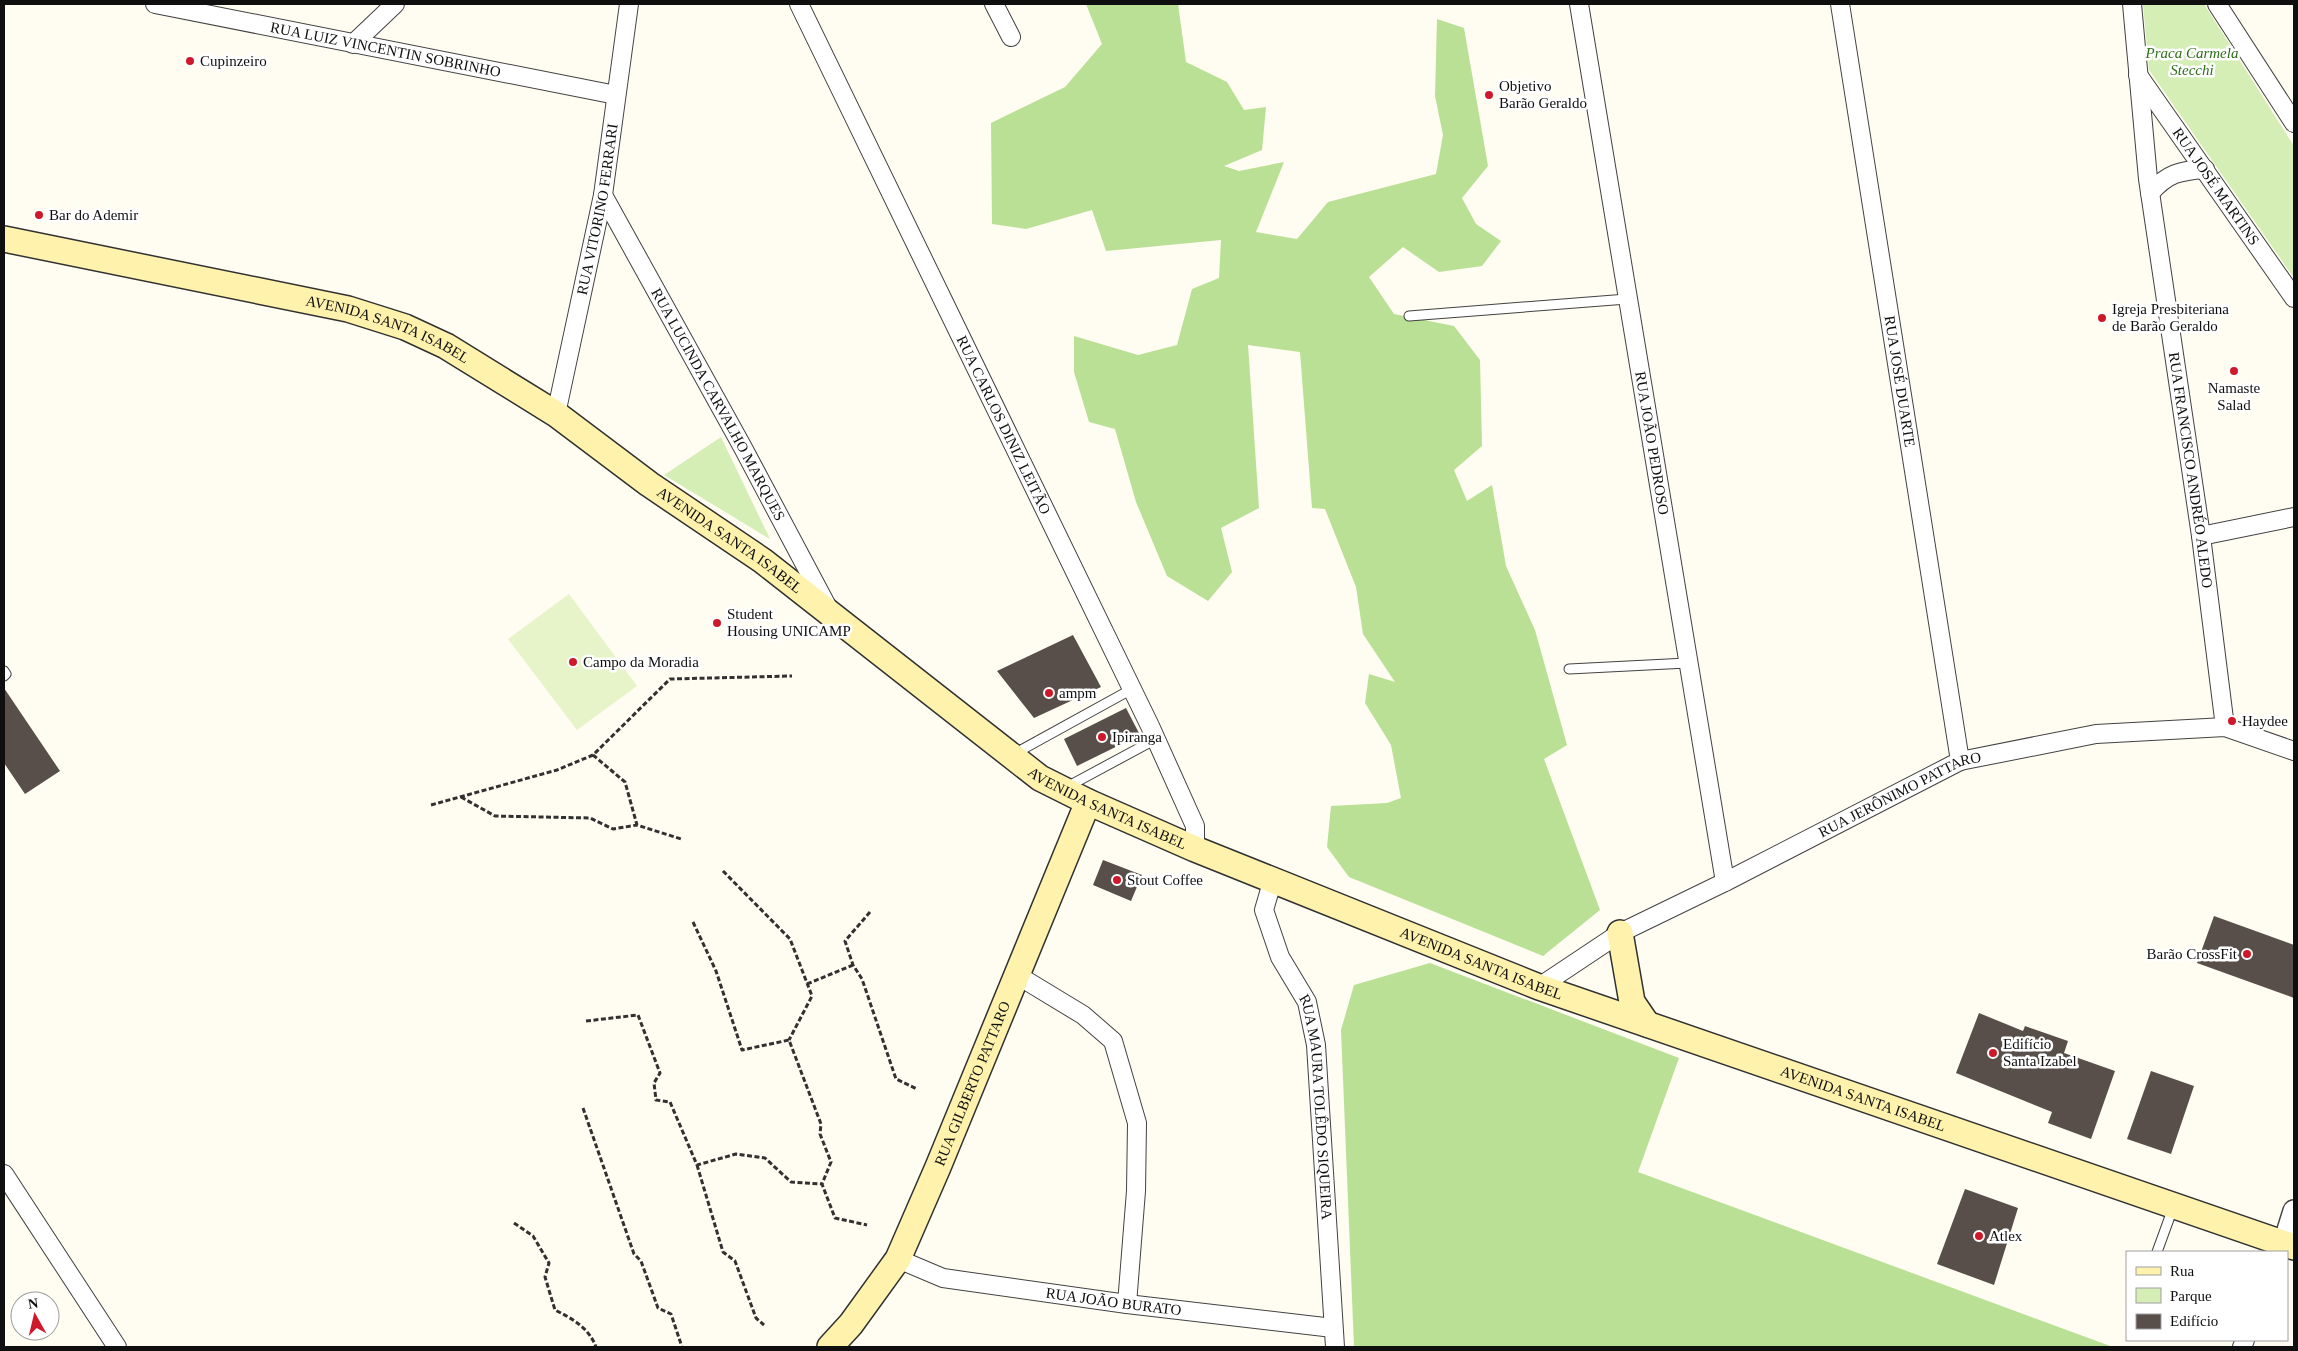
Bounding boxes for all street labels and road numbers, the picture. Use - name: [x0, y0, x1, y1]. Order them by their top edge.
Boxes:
- street label: RUA LUIZ VINCENTIN SOBRINHO: [269, 19, 502, 80]
- street label: RUA VITORINO FERRARI: [574, 123, 621, 296]
- street label: RUA JOSÉ MARTINS: [2169, 125, 2262, 248]
- street label: RUA LUCINDA CARVALHO MARQUES: [648, 285, 788, 523]
- street label: AVENIDA SANTA ISABEL: [304, 293, 472, 366]
- street label: RUA JOSÉ DUARTE: [1882, 315, 1918, 448]
- street label: RUA CARLOS DINIZ LEITÃO: [953, 333, 1054, 517]
- street label: RUA FRANCISCO ANDRÉO ALEDO: [2166, 351, 2215, 589]
- street label: RUA JOÃO PEDROSO: [1632, 370, 1672, 516]
- street label: AVENIDA SANTA ISABEL: [654, 484, 805, 597]
- street label: RUA JERÔNIMO PATTARO: [1816, 749, 1983, 840]
- street label: AVENIDA SANTA ISABEL: [1025, 764, 1189, 852]
- street label: AVENIDA SANTA ISABEL: [1398, 924, 1565, 1003]
- street label: RUA MAURA TOLÊDO SIQUEIRA: [1296, 991, 1335, 1220]
- street label: RUA GILBERTO PATTARO: [931, 999, 1013, 1168]
- street label: AVENIDA SANTA ISABEL: [1778, 1063, 1948, 1134]
- street label: RUA JOÃO BURATO: [1045, 1285, 1182, 1318]

